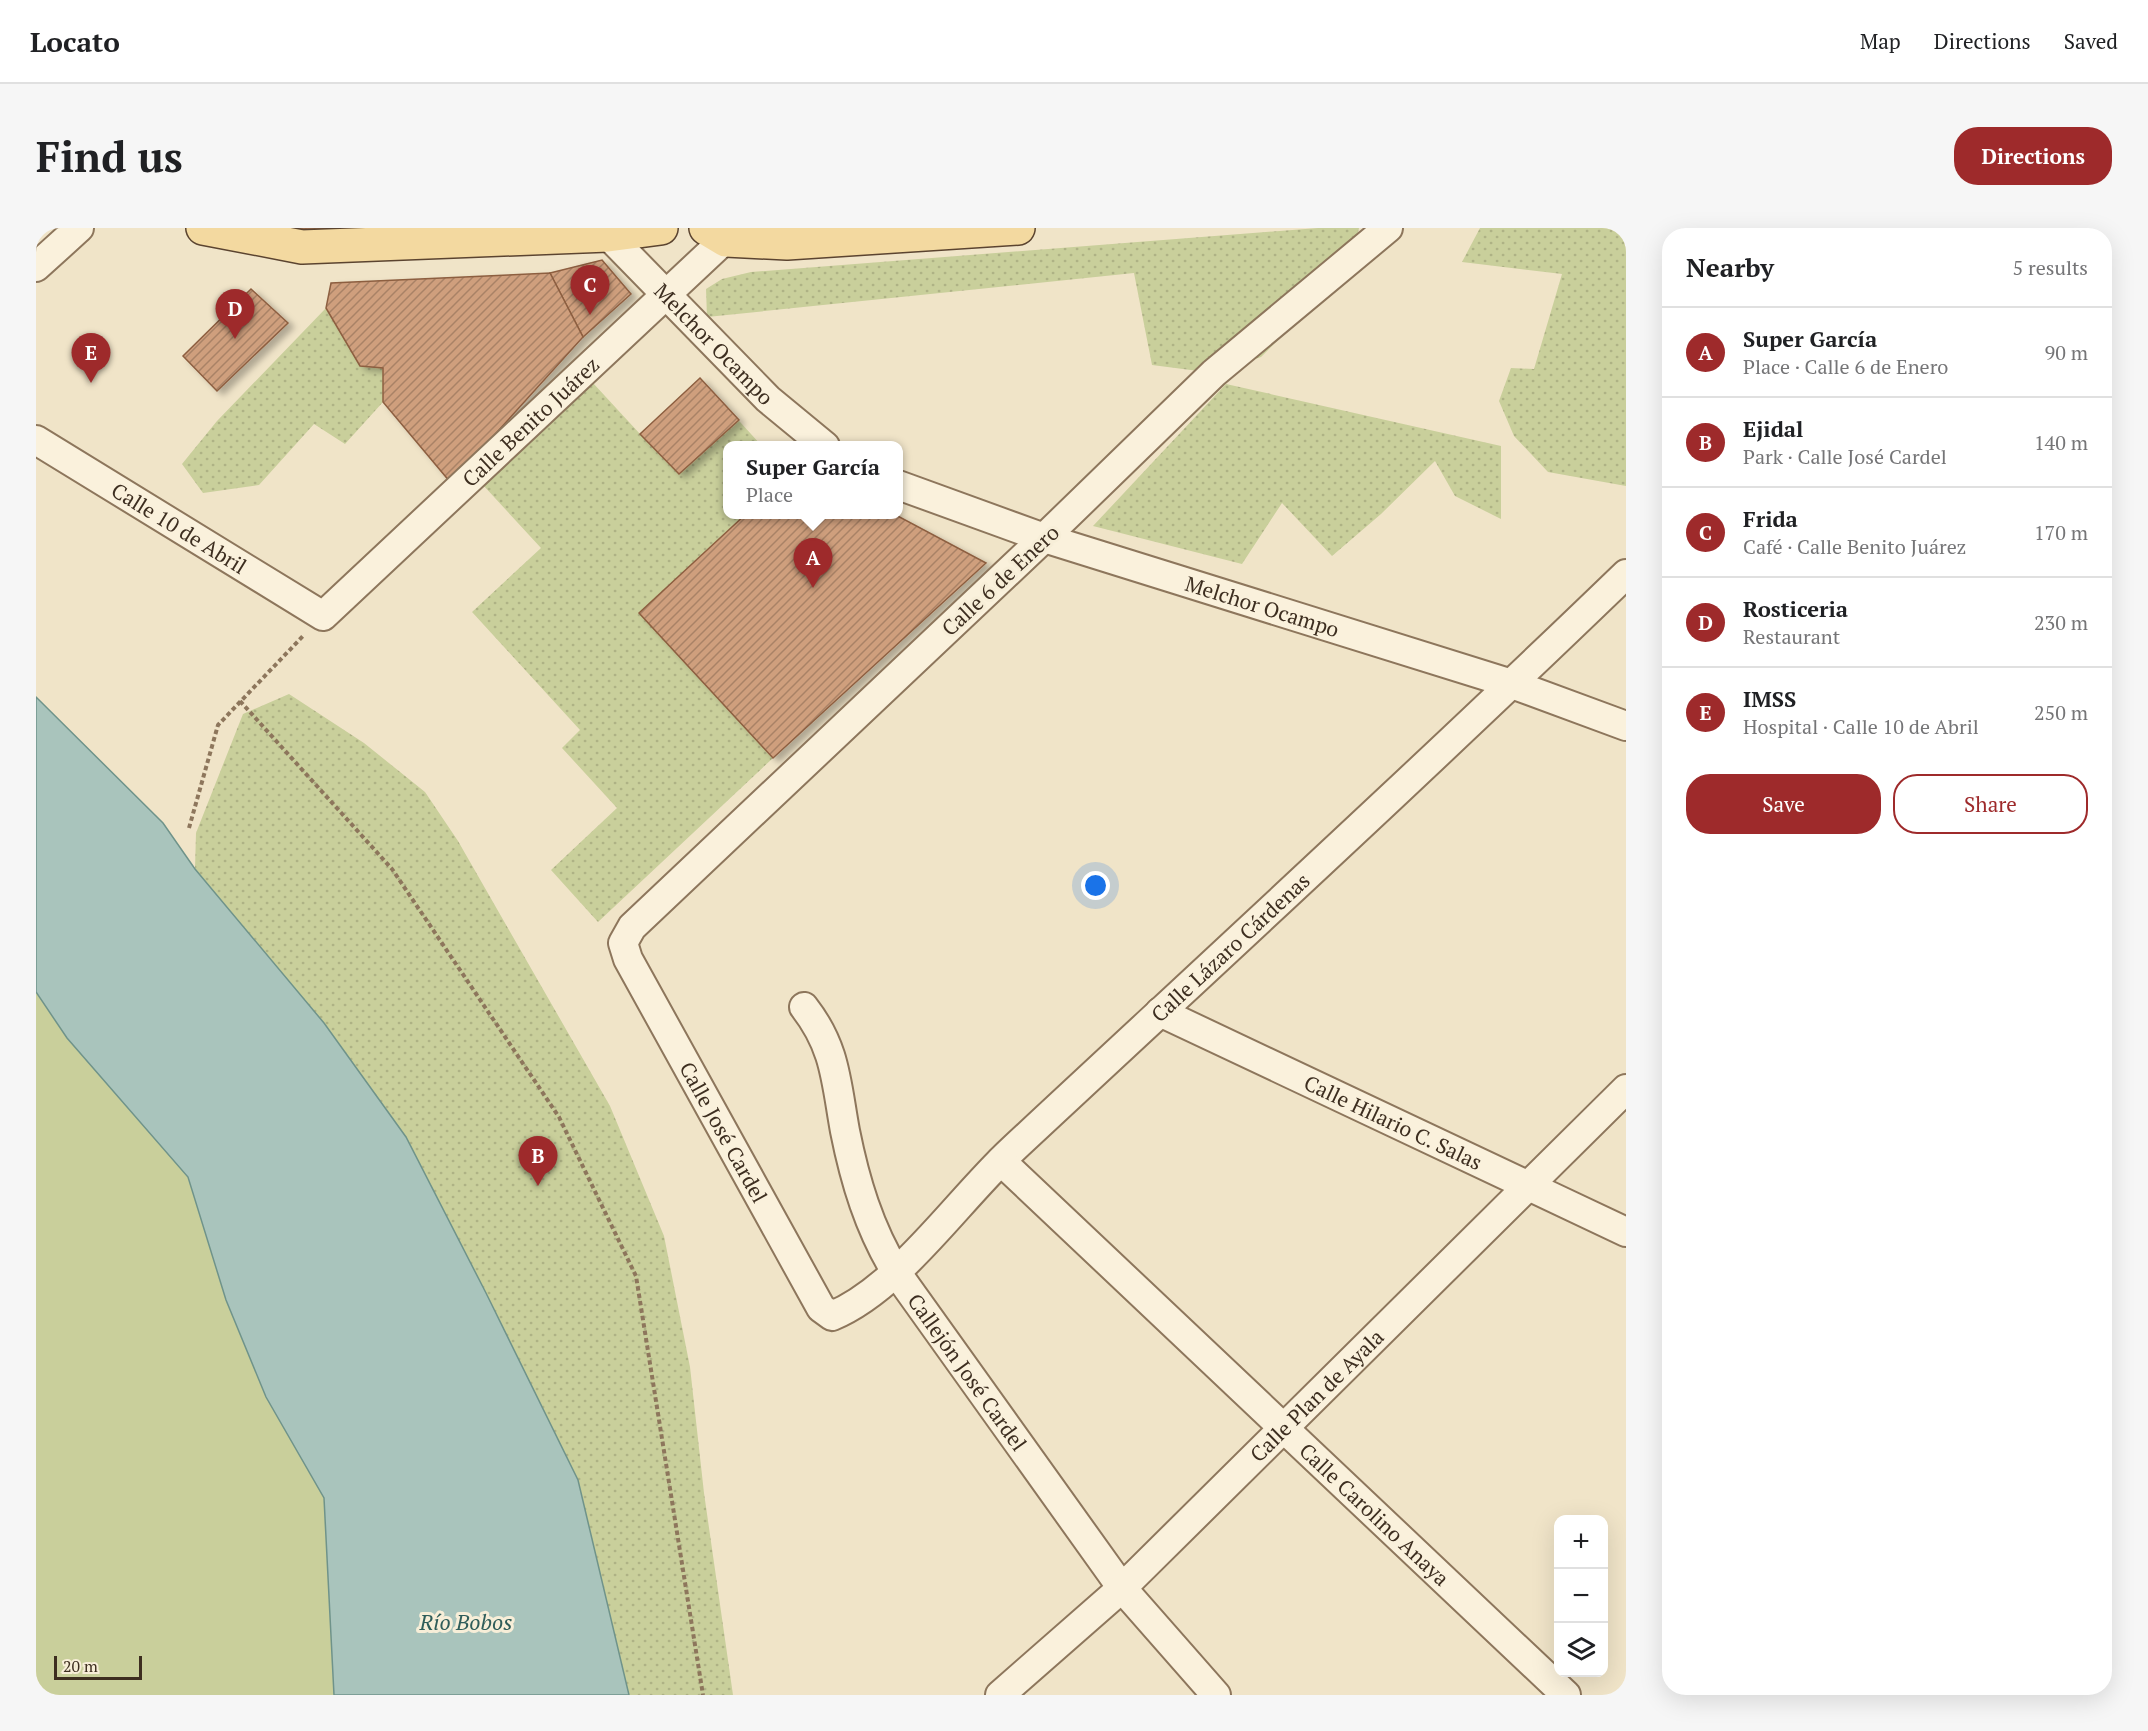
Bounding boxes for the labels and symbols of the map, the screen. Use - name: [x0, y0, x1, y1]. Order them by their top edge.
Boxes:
- pin: C: [570, 266, 610, 315]
- street label: Melchor Ocampo: [648, 277, 780, 411]
- pin: D: [216, 290, 254, 339]
- pin: E: [72, 334, 110, 383]
- street label: Calle Benito Juárez: [456, 351, 605, 493]
- street label: Calle 10 de Abril: [106, 476, 252, 580]
- street label: Calle 6 de Enero: [935, 518, 1065, 642]
- pin: A: [794, 538, 832, 588]
- street label: Melchor Ocampo: [1182, 569, 1343, 643]
- street label: Calle Lázaro Cárdenas: [1145, 866, 1316, 1028]
- your location: [1081, 871, 1110, 900]
- street label: Calle José Cardel: [674, 1057, 774, 1208]
- street label: Calle Hilario C. Salas: [1300, 1068, 1487, 1176]
- pin: B: [518, 1136, 558, 1186]
- street label: Callejón José Cardel: [902, 1288, 1033, 1456]
- street label: Calle Plan de Ayala: [1244, 1323, 1390, 1468]
- street label: Calle Carolino Anaya: [1294, 1436, 1456, 1592]
- water label: Río Bobos: [419, 1607, 512, 1636]
- scale bar: [54, 1653, 142, 1680]

